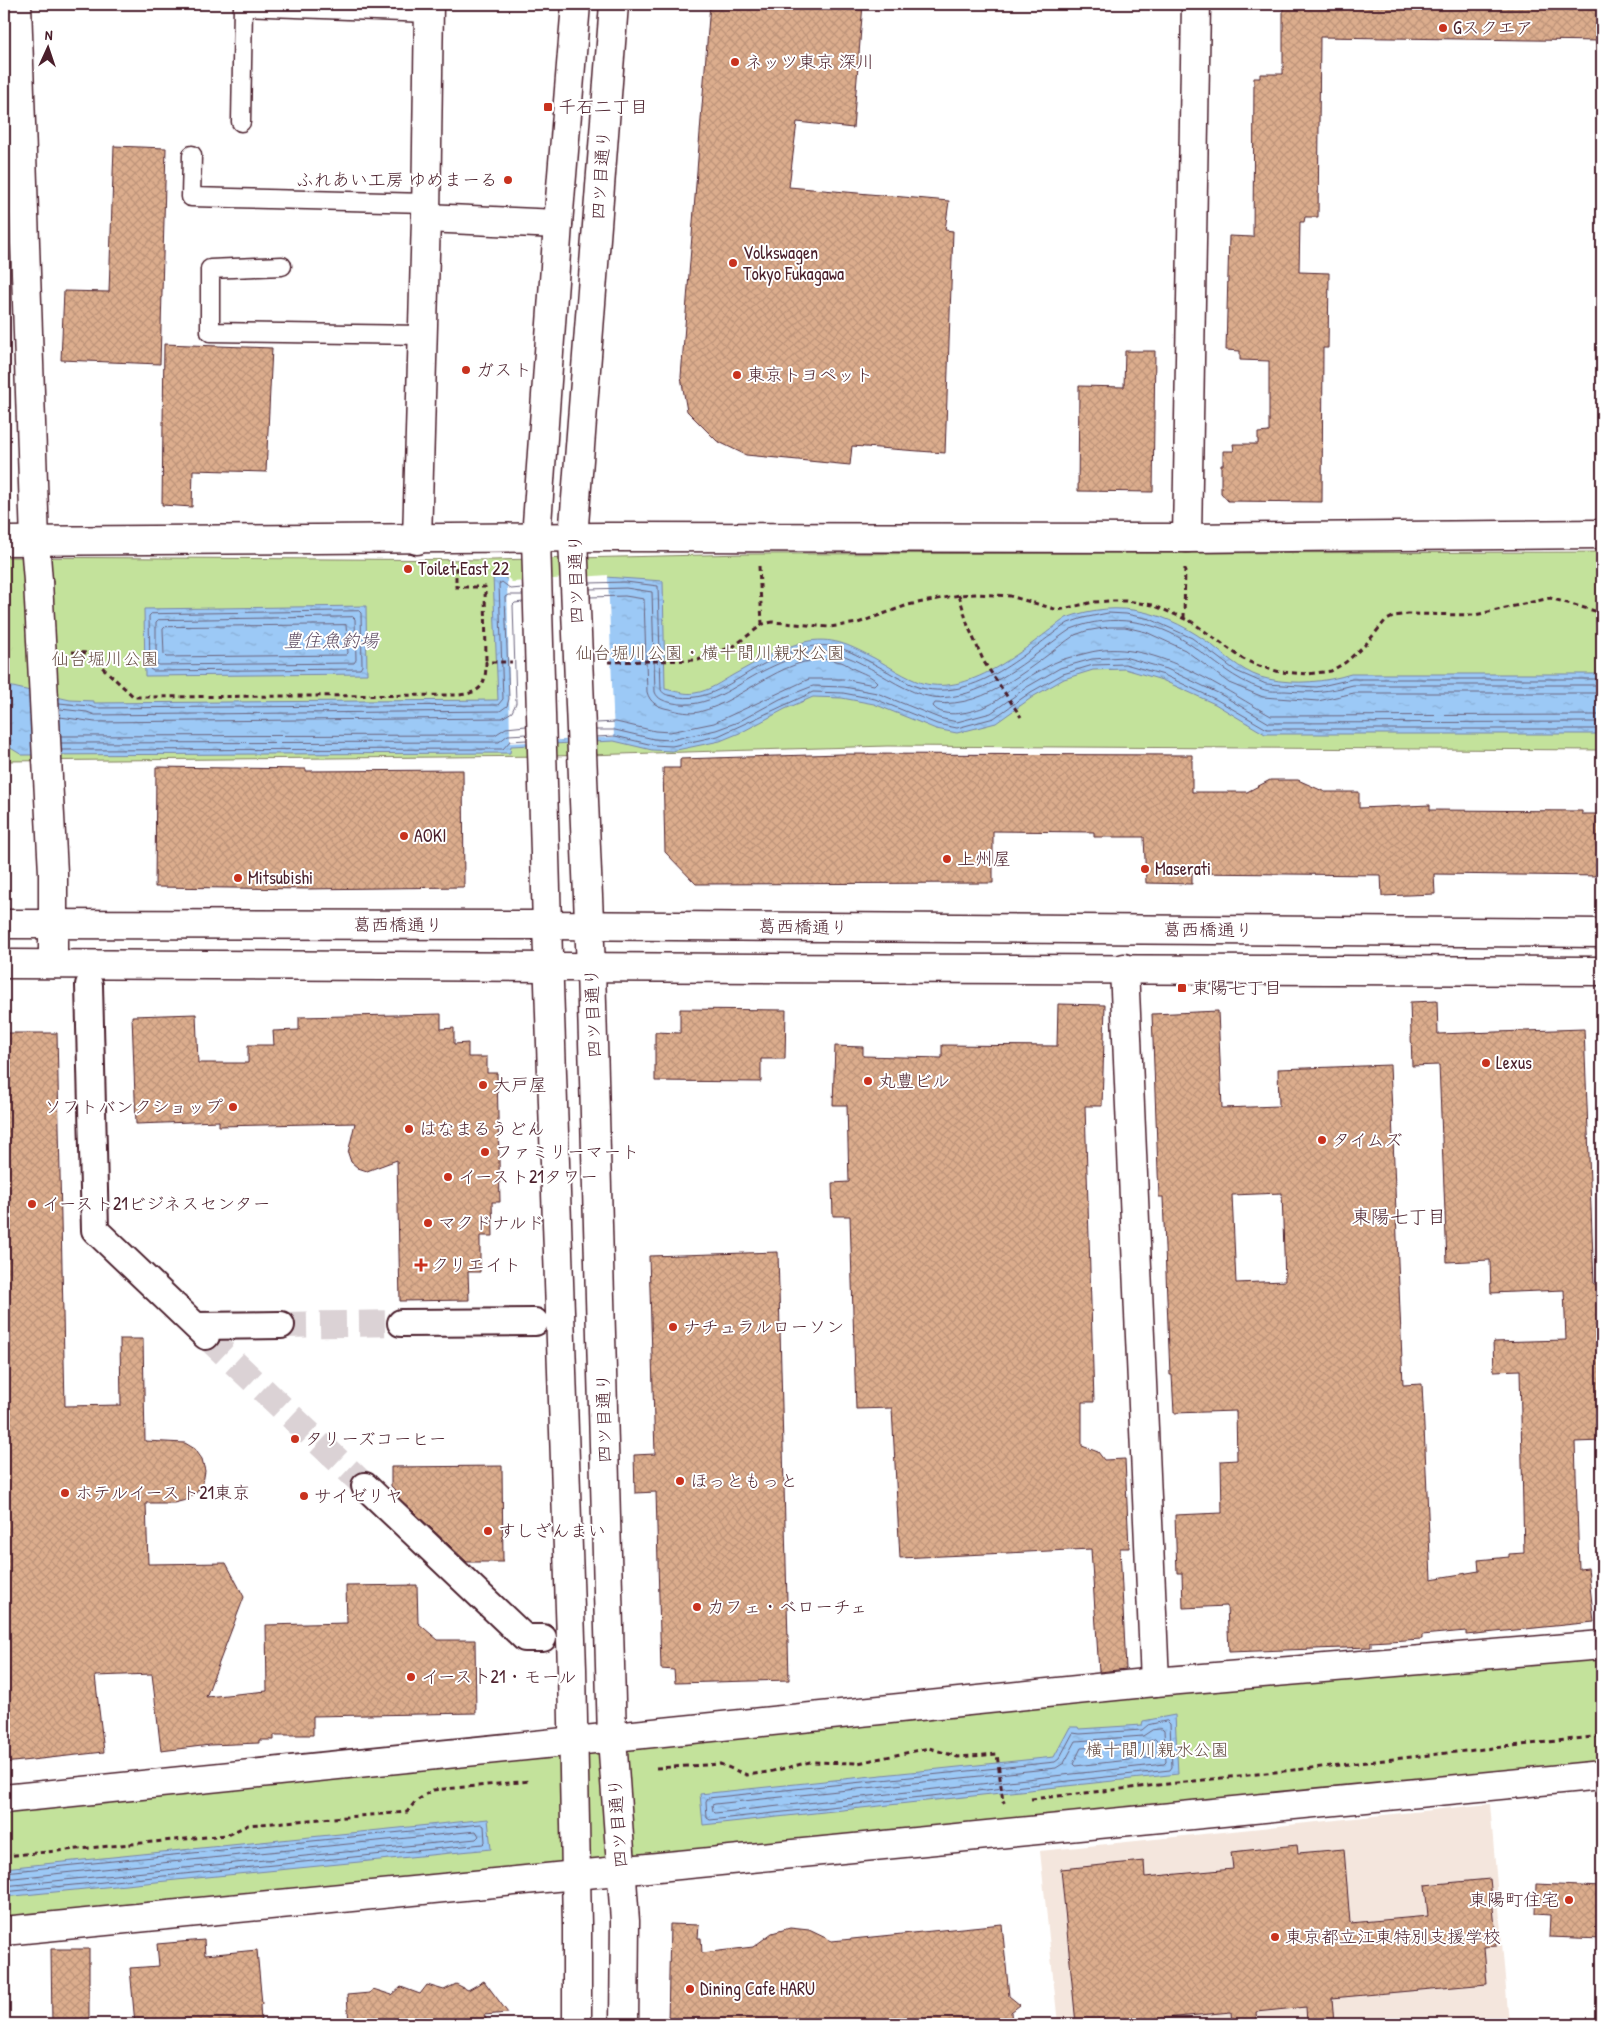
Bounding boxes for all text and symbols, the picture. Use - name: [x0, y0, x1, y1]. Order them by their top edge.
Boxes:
- place label: Gスクエア: [1453, 15, 1534, 40]
- north arrow: [22, 22, 72, 72]
- marker: Gスクエア: [1437, 22, 1449, 34]
- text: N: [44, 25, 53, 44]
- place label: ネッツ東京 深川: [745, 49, 874, 74]
- marker: ネッツ東京 深川: [729, 56, 741, 68]
- place label: 千石二丁目: [558, 94, 648, 119]
- marker: 千石二丁目: [542, 101, 554, 113]
- street label: 四ツ目通り: [585, 129, 616, 221]
- place label: ふれあい工房 ゆめまーる: [296, 167, 498, 192]
- marker: ふれあい工房 ゆめまーる: [502, 174, 514, 186]
- place label: Volkswagen Tokyo Fukagawa: [743, 240, 844, 286]
- marker: Volkswagen Tokyo Fukagawa: [727, 257, 739, 269]
- place label: ガスト: [476, 357, 532, 382]
- place label: 東京トヨペット: [747, 362, 873, 387]
- marker: ガスト: [460, 364, 472, 376]
- marker: 東京トヨペット: [731, 369, 743, 381]
- street label: 四ツ目通り: [562, 534, 589, 624]
- place label: Toilet East 22: [418, 556, 510, 581]
- marker: Toilet East 22: [402, 563, 414, 575]
- water label: 豊住魚釣場: [283, 627, 380, 653]
- park label: 仙台堀川公園・横十間川親水公園: [575, 640, 845, 665]
- park label: 仙台堀川公園: [51, 646, 159, 671]
- place label: AOKI: [414, 823, 446, 848]
- marker: AOKI: [398, 830, 410, 842]
- place label: 上州屋: [957, 846, 1011, 871]
- marker: 上州屋: [941, 853, 953, 865]
- place label: Maserati: [1155, 856, 1211, 881]
- marker: Maserati: [1139, 863, 1151, 875]
- place label: Mitsubishi: [248, 865, 313, 890]
- marker: Mitsubishi: [232, 872, 244, 884]
- street label: 葛西橋通り: [353, 912, 443, 937]
- street label: 葛西橋通り: [758, 913, 848, 940]
- street label: 葛西橋通り: [1163, 917, 1253, 942]
- street label: 四ツ目通り: [578, 968, 607, 1058]
- place label: 東陽七丁目: [1192, 975, 1282, 1000]
- marker: 東陽七丁目: [1176, 982, 1188, 994]
- place label: Lexus: [1496, 1050, 1532, 1075]
- marker: Lexus: [1480, 1057, 1492, 1069]
- place label: 丸豊ビル: [878, 1068, 950, 1093]
- place label: 大戸屋: [493, 1072, 547, 1097]
- marker: 丸豊ビル: [862, 1075, 874, 1087]
- marker: 大戸屋: [477, 1079, 489, 1091]
- place label: ソフトバンクショップ: [44, 1094, 223, 1119]
- marker: ソフトバンクショップ: [227, 1101, 239, 1113]
- place label: はなまるうどん: [419, 1116, 545, 1141]
- marker: はなまるうどん: [403, 1123, 415, 1135]
- place label: タイムズ: [1332, 1127, 1403, 1152]
- marker: タイムズ: [1316, 1134, 1328, 1146]
- place label: ファミリーマート: [495, 1139, 639, 1164]
- marker: ファミリーマート: [479, 1146, 491, 1158]
- place label: イースト21タワー: [458, 1164, 598, 1189]
- marker: イースト21タワー: [442, 1171, 454, 1183]
- place label: イースト21ビジネスセンター: [42, 1191, 270, 1216]
- marker: イースト21ビジネスセンター: [26, 1198, 38, 1210]
- district label: 東陽七丁目: [1351, 1203, 1447, 1229]
- place label: マクドナルド: [438, 1210, 545, 1235]
- marker: マクドナルド: [422, 1217, 434, 1229]
- place label: クリエイト: [431, 1252, 521, 1277]
- marker: クリエイト: [415, 1259, 427, 1271]
- place label: ナチュラルローソン: [683, 1314, 844, 1339]
- marker: ナチュラルローソン: [667, 1321, 679, 1333]
- street label: 四ツ目通り: [590, 1373, 617, 1463]
- place label: タリーズコーヒー: [305, 1426, 446, 1451]
- marker: タリーズコーヒー: [289, 1433, 301, 1445]
- place label: ほっともっと: [690, 1468, 798, 1493]
- marker: ほっともっと: [674, 1475, 686, 1487]
- place label: ホテルイースト21東京: [75, 1480, 250, 1505]
- place label: サイゼリヤ: [314, 1483, 403, 1508]
- marker: ホテルイースト21東京: [59, 1487, 71, 1499]
- marker: サイゼリヤ: [298, 1490, 310, 1502]
- place label: すしざんまい: [498, 1518, 606, 1543]
- marker: すしざんまい: [482, 1525, 494, 1537]
- place label: カフェ・ベローチェ: [707, 1594, 867, 1619]
- marker: カフェ・ベローチェ: [691, 1601, 703, 1613]
- place label: イース卜21・モール: [421, 1664, 576, 1689]
- marker: イース卜21・モール: [405, 1671, 417, 1683]
- park label: 横十間川親水公園: [1085, 1737, 1229, 1762]
- street label: 四ツ目通り: [602, 1777, 633, 1869]
- place label: 東陽町住宅: [1469, 1887, 1559, 1912]
- marker: 東陽町住宅: [1563, 1894, 1575, 1906]
- place label: 東京都立江東特別支援学校: [1285, 1924, 1501, 1949]
- marker: 東京都立江東特別支援学校: [1269, 1931, 1281, 1943]
- place label: Dining Cafe HARU: [700, 1976, 815, 2001]
- marker: Dining Cafe HARU: [684, 1983, 696, 1995]

